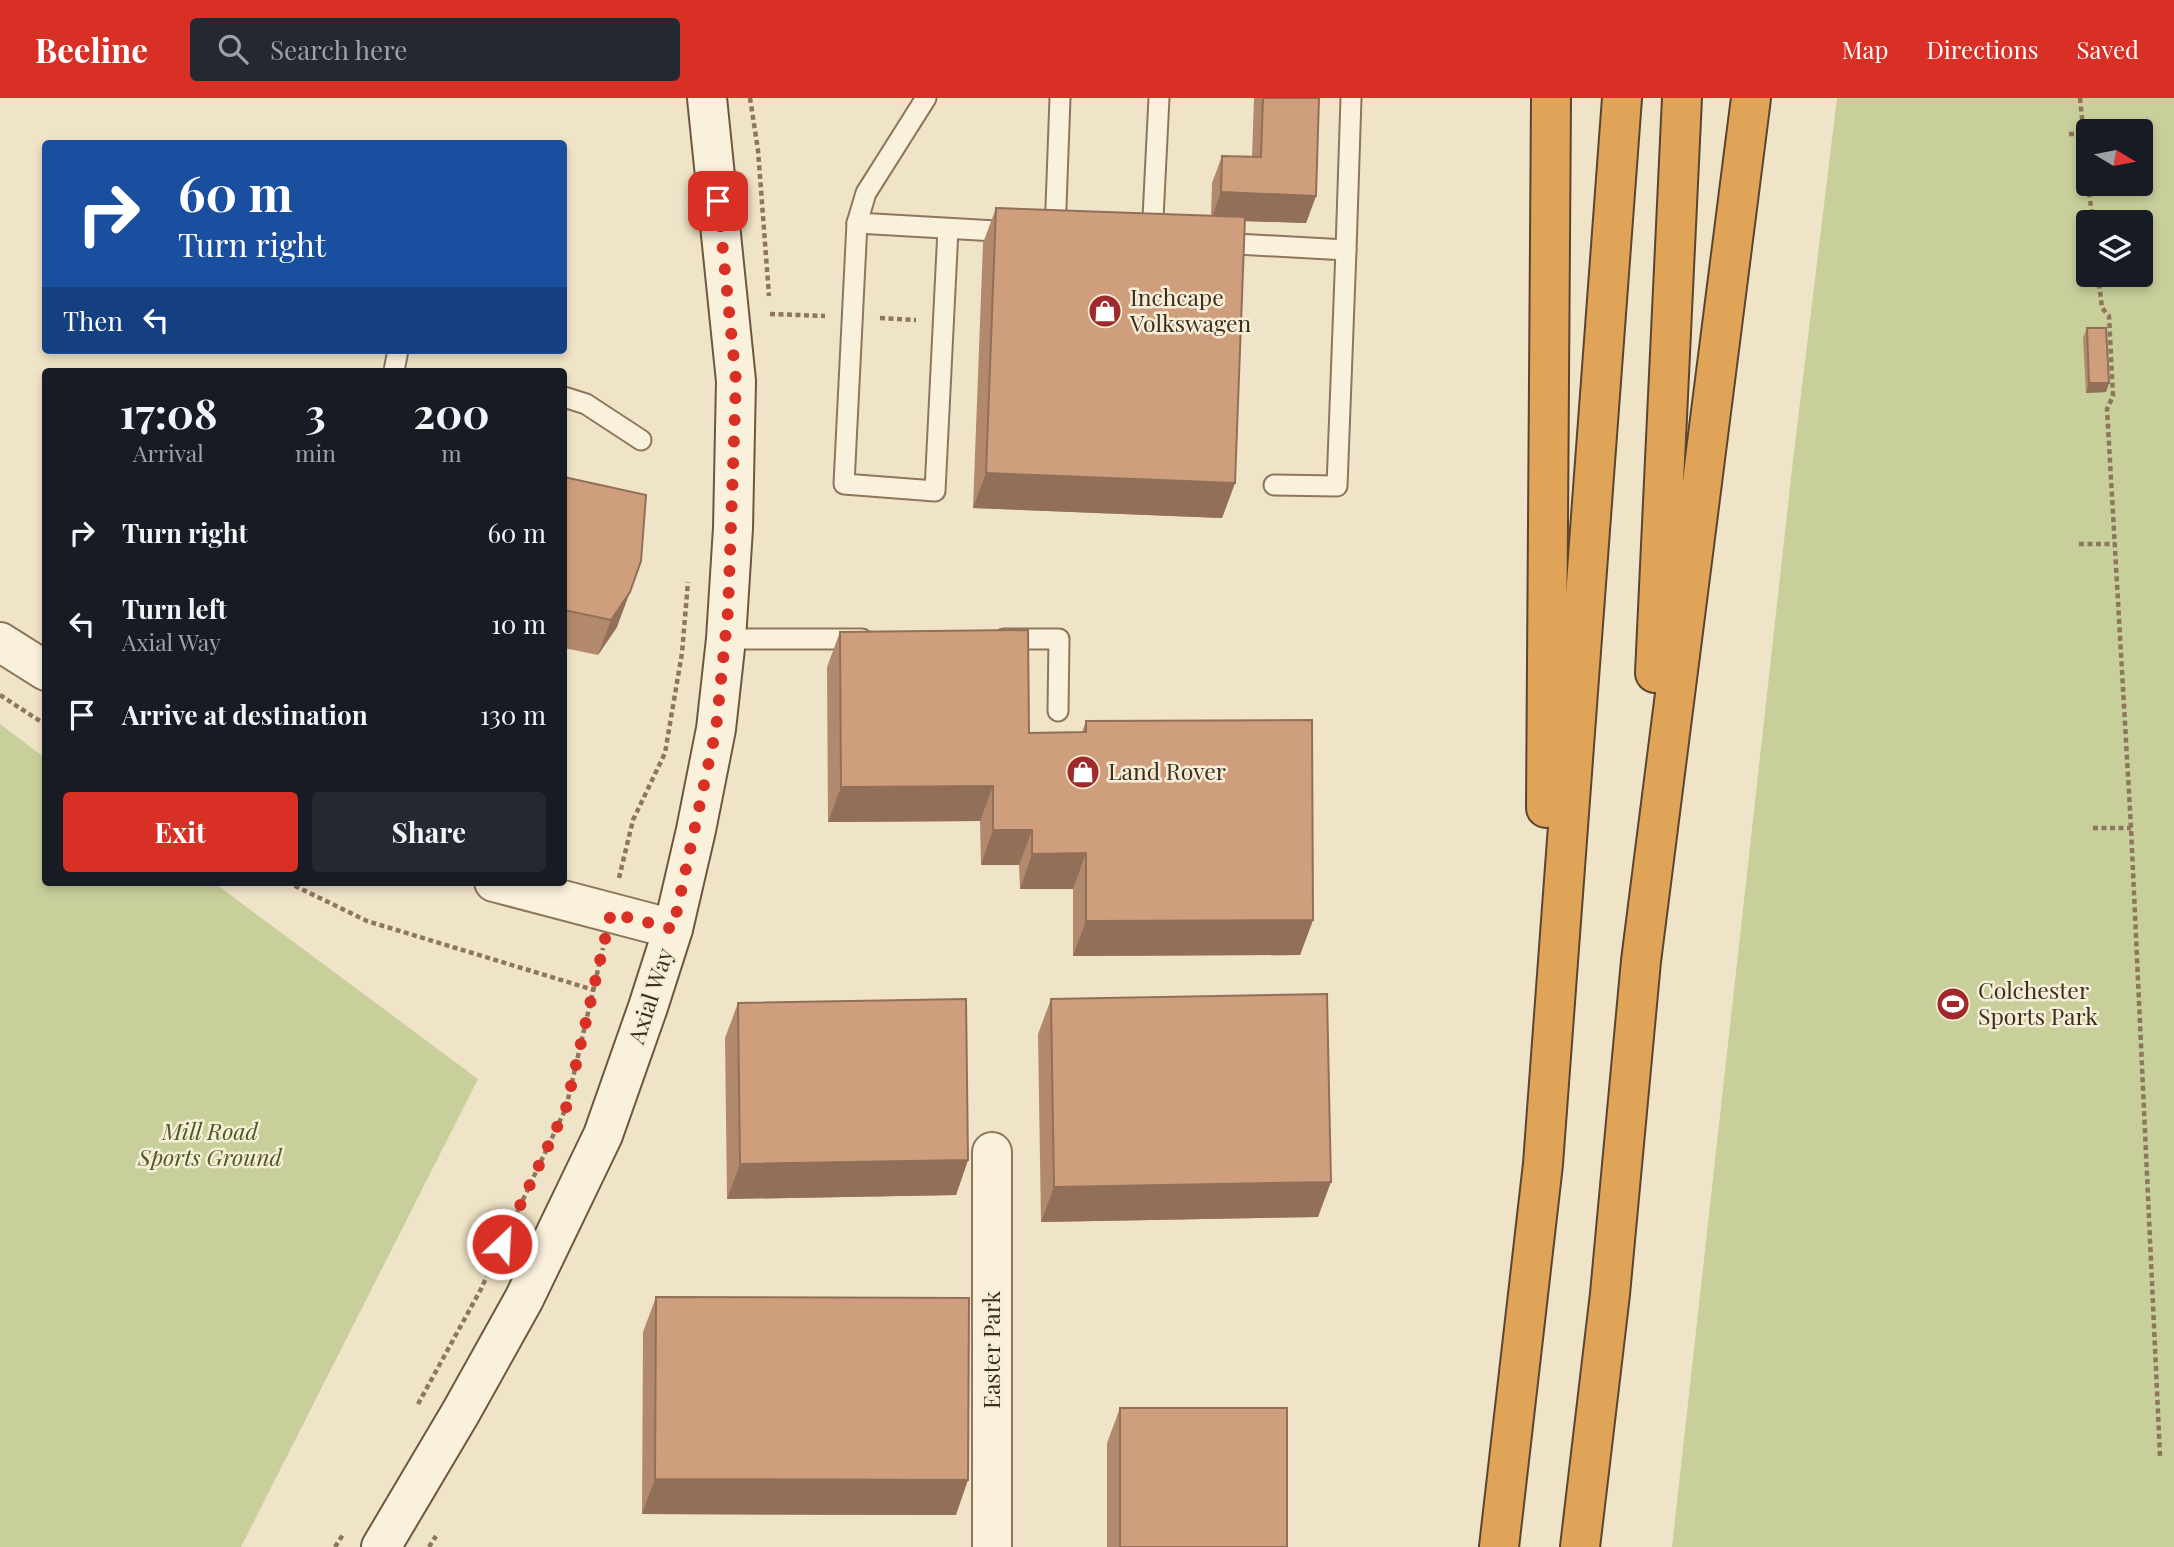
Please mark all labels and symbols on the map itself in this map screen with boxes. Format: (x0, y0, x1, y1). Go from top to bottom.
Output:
north arrow (2076, 119, 2152, 196)
pin (688, 171, 748, 231)
place label: Inchcape Volkswagen (1129, 281, 1252, 338)
shop icon: Inchcape Volkswagen (1086, 292, 1124, 330)
shop icon: Land Rover (1064, 753, 1102, 791)
place label: Land Rover (1108, 755, 1226, 786)
street label: Axial Way (619, 943, 680, 1048)
place label: Colchester Sports Park (1978, 974, 2098, 1031)
sports icon: Colchester Sports Park (1934, 985, 1972, 1023)
park label: Mill Road Sports Ground (137, 1115, 283, 1172)
position arrow (465, 1207, 539, 1281)
street label: Easter Park (975, 1291, 1006, 1409)

